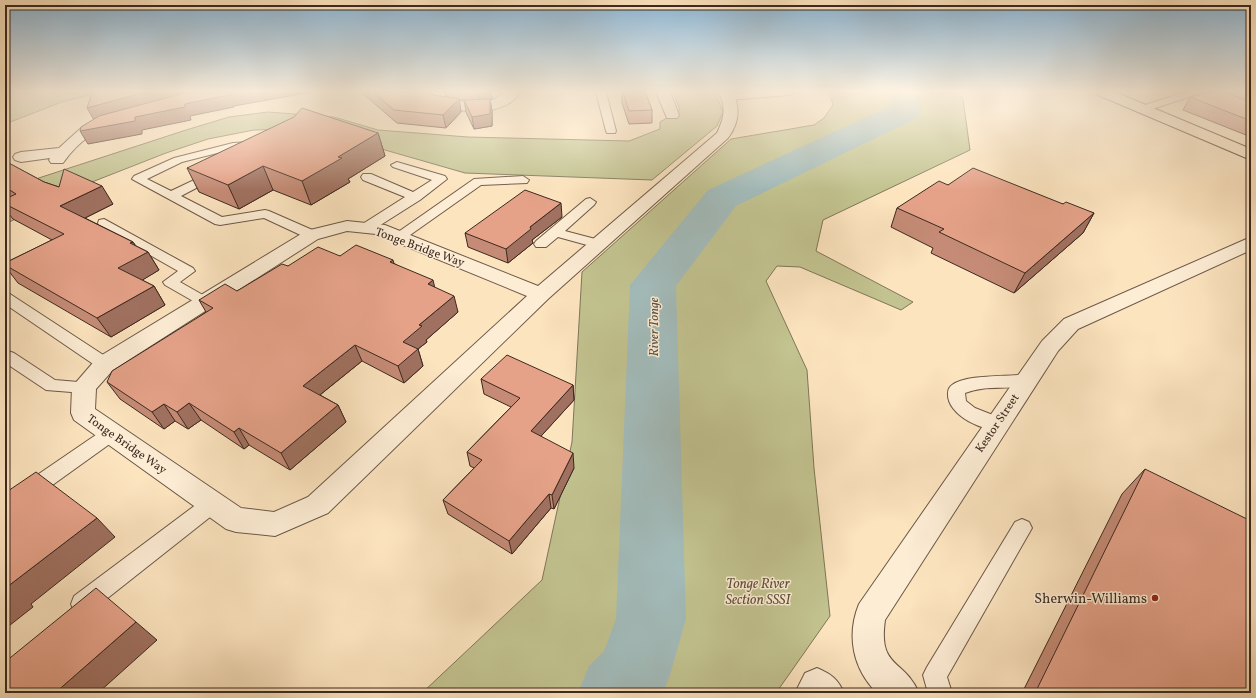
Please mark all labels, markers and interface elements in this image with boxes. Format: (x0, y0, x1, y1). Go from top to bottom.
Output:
street label: Tonge Bridge Way (373, 224, 467, 272)
water label: River Tonge (646, 297, 664, 356)
street label: Kestor Street (972, 391, 1023, 456)
street label: Tonge Bridge Way (83, 411, 170, 479)
park label: Tonge River Section SSSI (725, 575, 792, 610)
place label: Sherwin-Williams (1034, 590, 1147, 609)
marker: Sherwin-Williams (1150, 593, 1160, 603)

